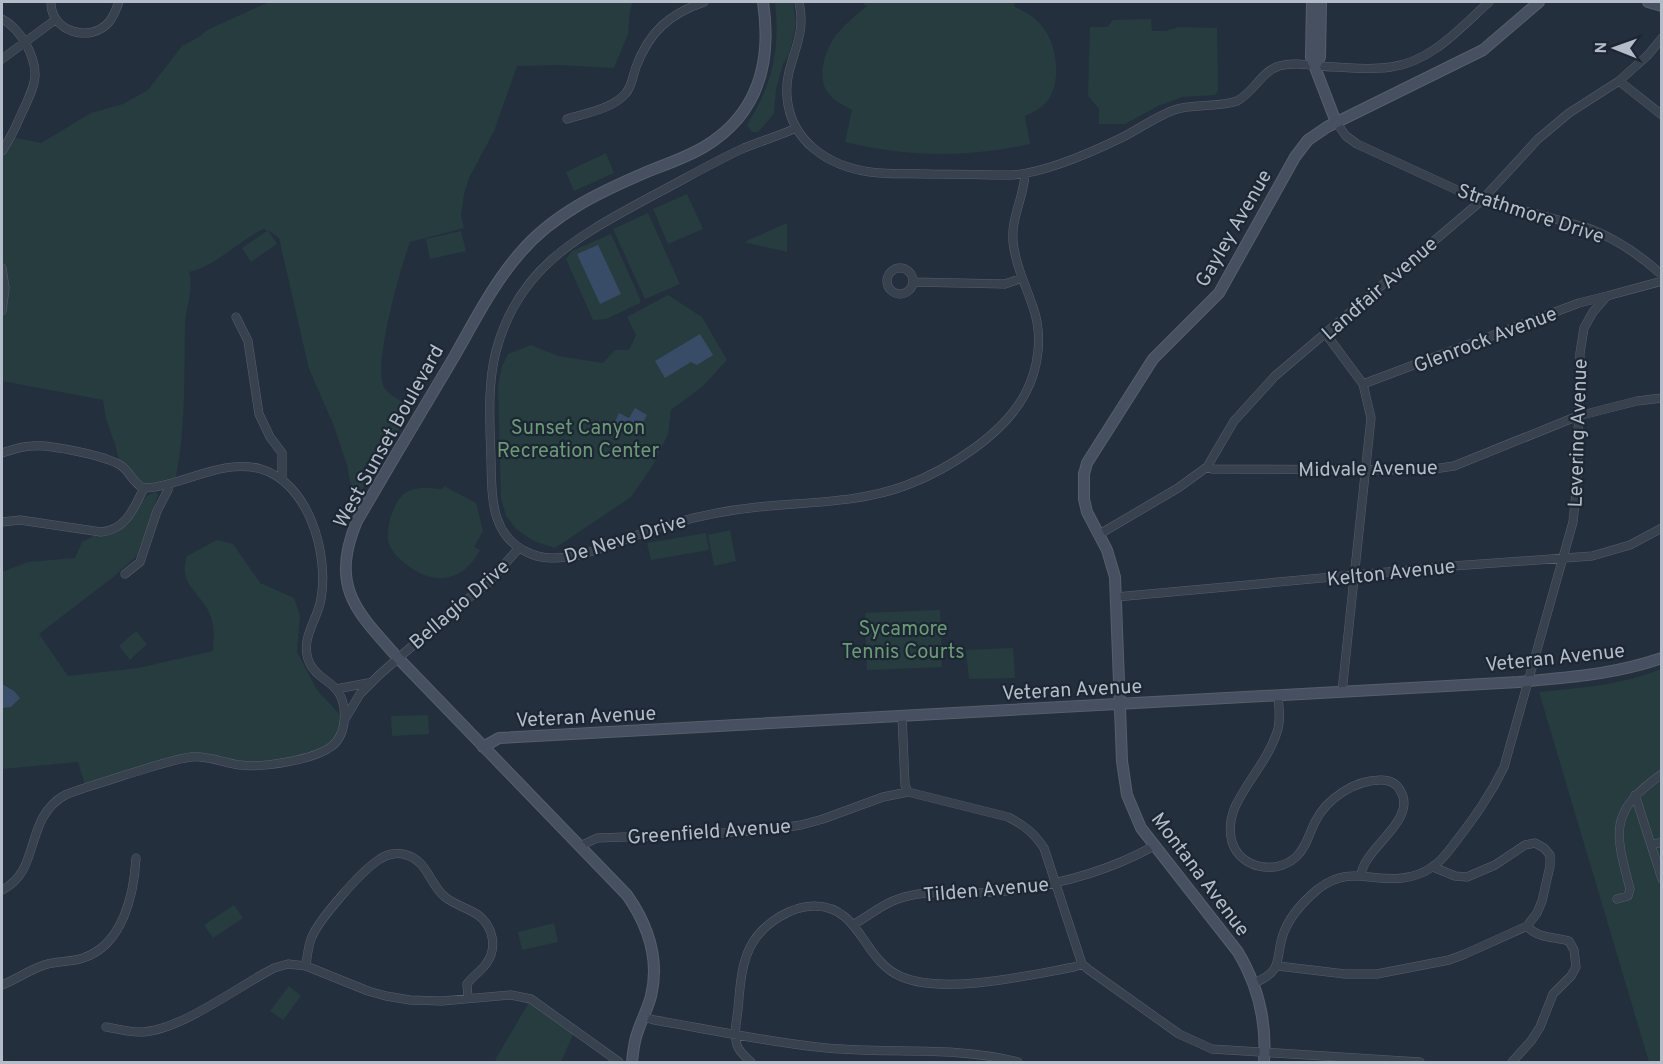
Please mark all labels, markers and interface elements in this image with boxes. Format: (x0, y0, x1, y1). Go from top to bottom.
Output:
north arrow (1585, 18, 1645, 78)
text: N (1592, 42, 1612, 54)
street label: Gayley Avenue (1191, 165, 1279, 293)
street label: Strathmore Drive (1453, 179, 1607, 251)
street label: Landfair Avenue (1317, 232, 1444, 347)
street label: Glenrock Avenue (1410, 302, 1561, 380)
street label: West Sunset Boulevard (329, 341, 451, 533)
street label: Levering Avenue (1563, 358, 1595, 508)
park label: Sunset Canyon Recreation Center (497, 416, 659, 465)
street label: Midvale Avenue (1298, 456, 1438, 484)
street label: De Neve Drive (561, 509, 690, 571)
street label: Kelton Avenue (1326, 554, 1457, 594)
street label: Bellagio Drive (405, 555, 516, 656)
park label: Sycamore Tennis Courts (841, 617, 965, 666)
street label: Veteran Avenue (1484, 639, 1626, 679)
street label: Veteran Avenue (1001, 674, 1143, 708)
street label: Veteran Avenue (515, 701, 657, 735)
street label: Montana Avenue (1144, 808, 1255, 942)
street label: Greenfield Avenue (626, 814, 792, 852)
street label: Tilden Avenue (922, 873, 1050, 909)

